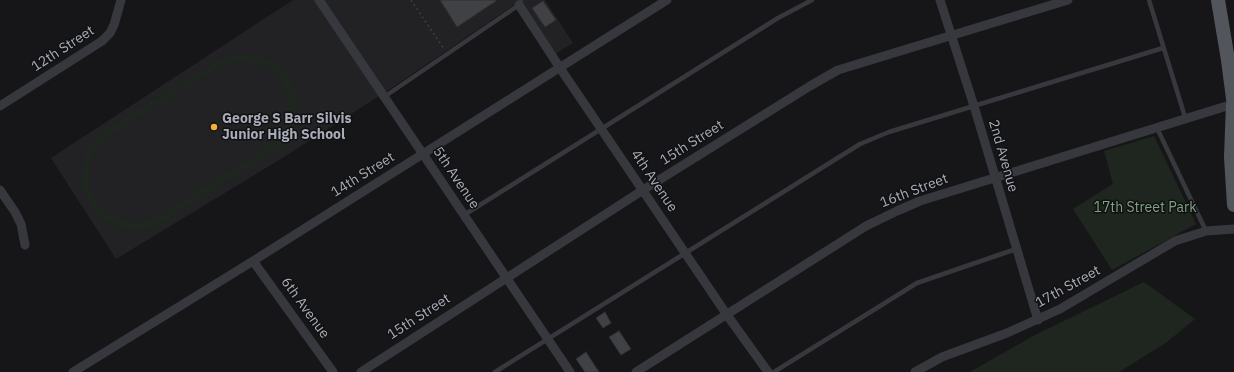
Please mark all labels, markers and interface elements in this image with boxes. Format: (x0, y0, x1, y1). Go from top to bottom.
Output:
street label: 12th Street (28, 23, 98, 75)
place label: George S Barr Silvis Junior High School (222, 111, 352, 144)
street label: 15th Street (657, 117, 727, 169)
street label: 2nd Avenue (985, 118, 1021, 194)
marker: George S Barr Silvis Junior High School (209, 122, 219, 132)
street label: 5th Avenue (429, 144, 483, 212)
street label: 4th Avenue (627, 147, 681, 215)
street label: 14th Street (328, 149, 398, 201)
street label: 16th Street (878, 170, 950, 212)
park label: 17th Street Park (1093, 200, 1197, 216)
street label: 17th Street (1033, 262, 1103, 312)
street label: 6th Avenue (277, 274, 333, 342)
street label: 15th Street (384, 291, 454, 343)

